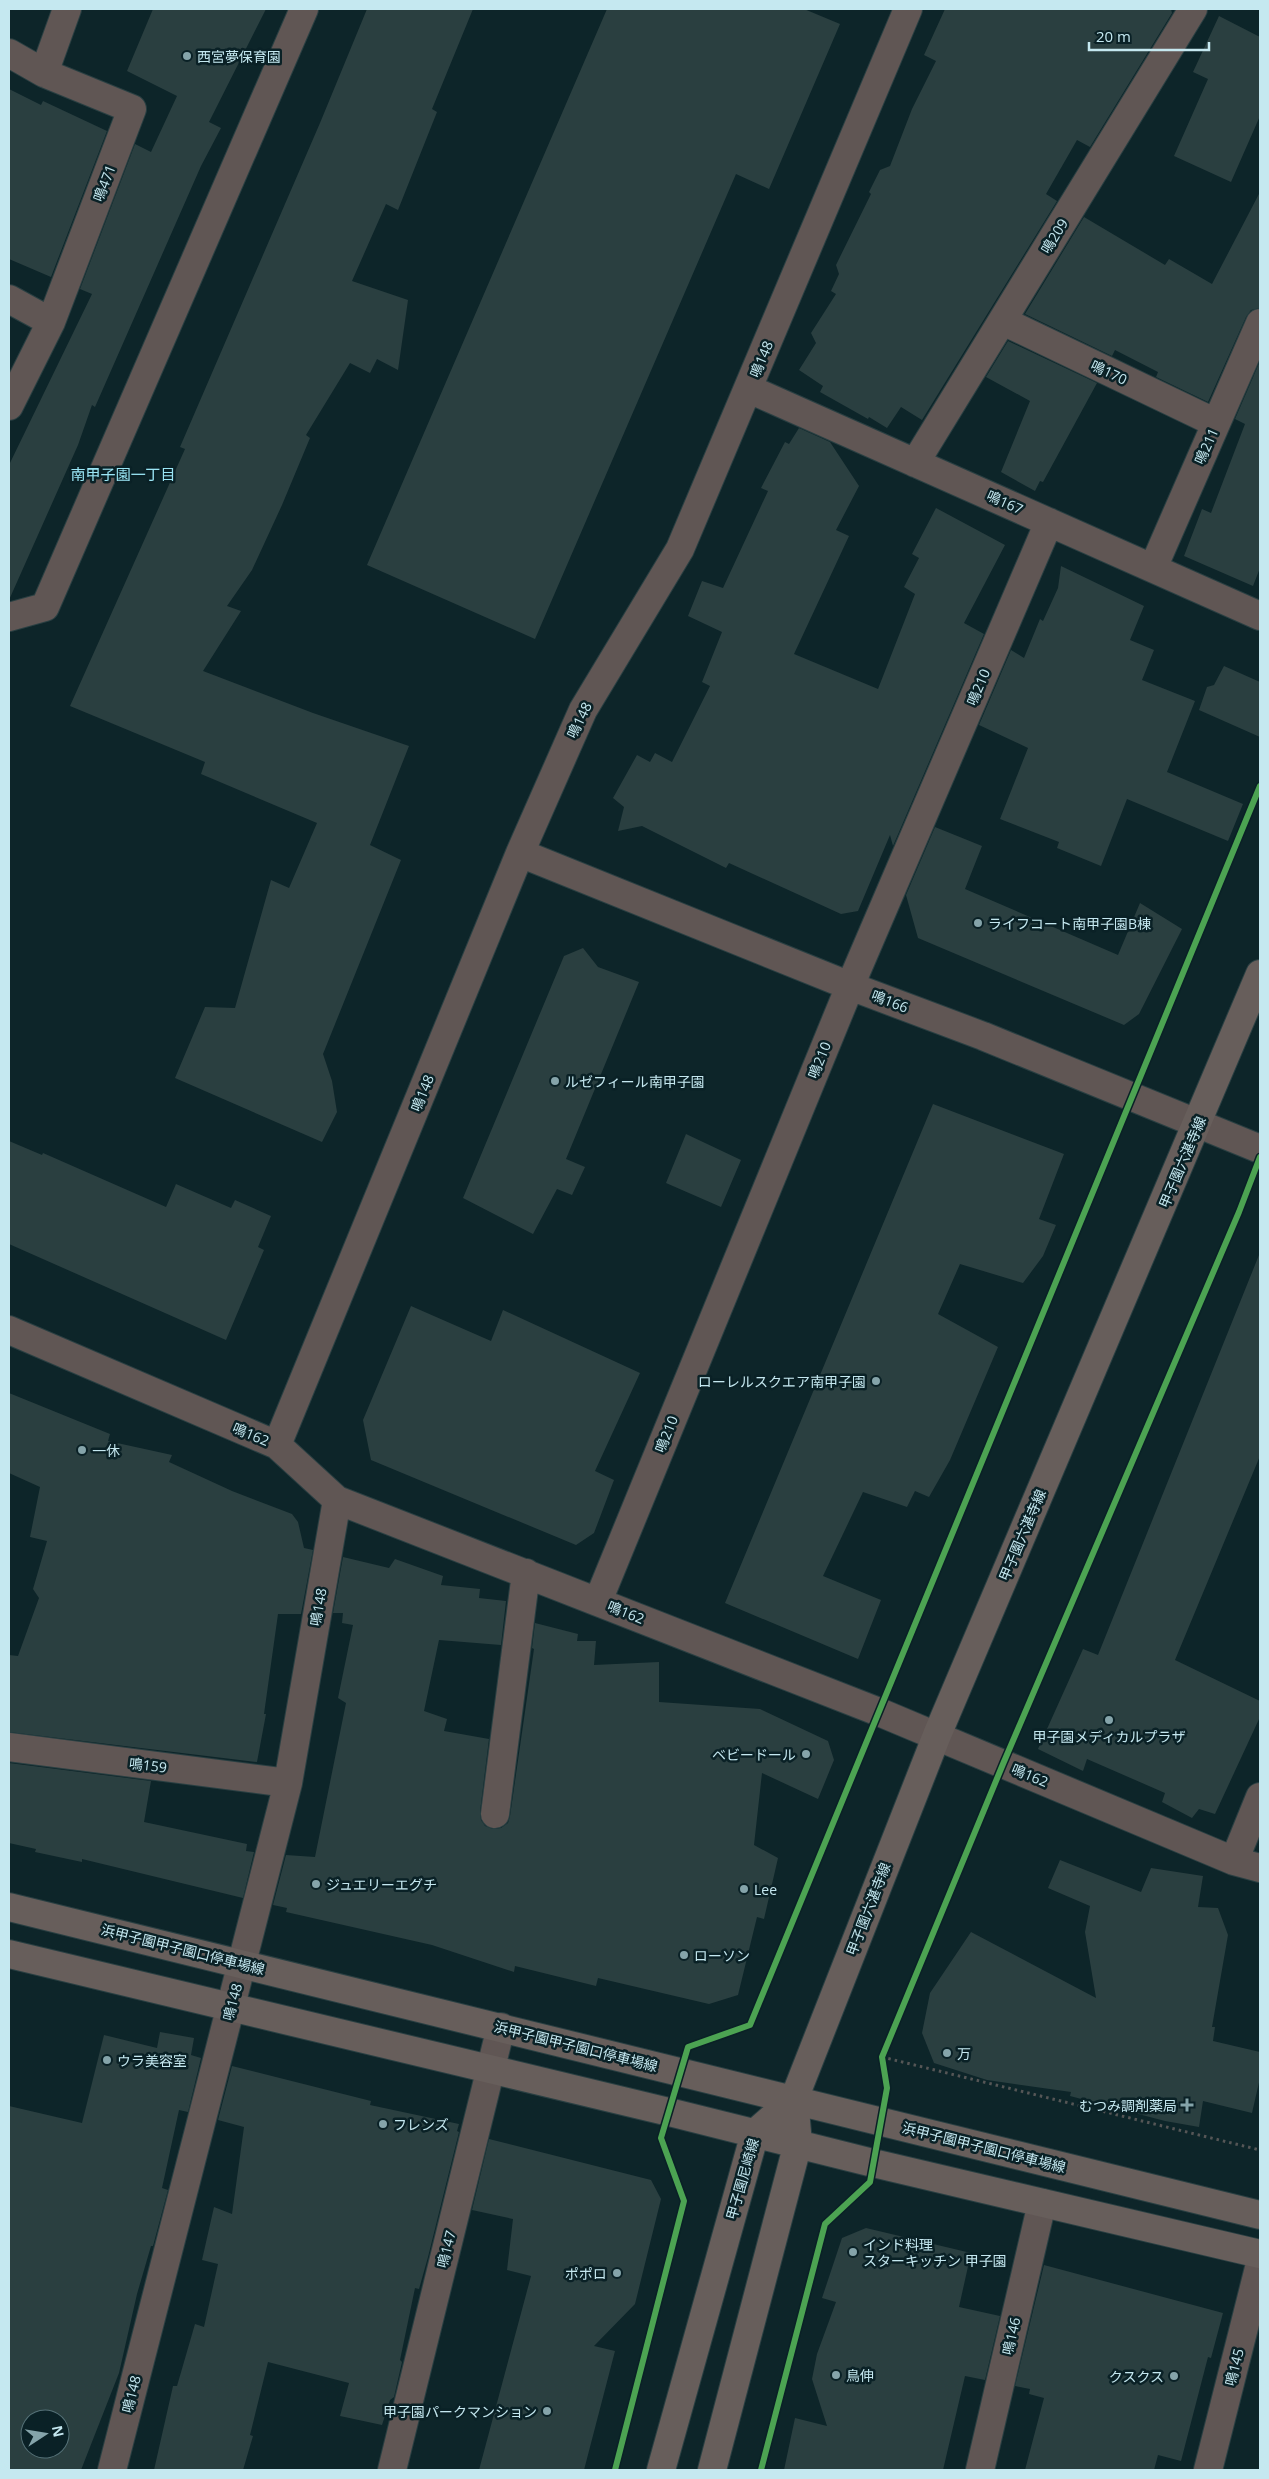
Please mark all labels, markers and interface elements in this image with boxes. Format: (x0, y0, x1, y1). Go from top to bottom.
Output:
scale bar (1089, 20, 1209, 52)
text: 20 m (1096, 26, 1131, 46)
place label: 西宮夢保育園 (197, 47, 281, 66)
marker: 西宮夢保育園 (181, 50, 193, 62)
street label: 鳴471 (88, 162, 120, 204)
street label: 鳴209 (1036, 215, 1072, 257)
street label: 鳴148 (745, 338, 777, 380)
street label: 鳴170 (1088, 355, 1130, 389)
street label: 鳴211 (1190, 425, 1222, 467)
district label: 南甲子園一丁目 (70, 464, 176, 484)
street label: 鳴167 (984, 486, 1026, 518)
street label: 鳴210 (962, 666, 994, 708)
street label: 鳴148 (562, 699, 596, 741)
place label: ライフコート南甲子園B棟 (988, 914, 1151, 933)
marker: ライフコート南甲子園B棟 (972, 917, 984, 929)
street label: 鳴166 (869, 985, 911, 1017)
street label: 鳴210 (803, 1039, 835, 1081)
street label: 鳴148 (406, 1072, 438, 1114)
place label: ルゼフィール南甲子園 (565, 1072, 705, 1091)
marker: ルゼフィール南甲子園 (549, 1075, 561, 1087)
street label: 甲子園六湛寺線 (1154, 1113, 1210, 1211)
place label: ローレルスクエア南甲子園 (698, 1372, 866, 1391)
marker: ローレルスクエア南甲子園 (870, 1375, 882, 1387)
street label: 鳴210 (650, 1413, 682, 1455)
street label: 鳴162 (230, 1418, 272, 1450)
place label: 一休 (92, 1441, 120, 1460)
marker: 一休 (76, 1444, 88, 1456)
street label: 甲子園六湛寺線 (994, 1486, 1050, 1584)
street label: 鳴148 (305, 1587, 331, 1627)
street label: 鳴162 (605, 1596, 647, 1628)
marker: 甲子園メディカルプラザ (1103, 1714, 1115, 1726)
place label: 甲子園メディカルプラザ (1032, 1727, 1186, 1746)
place label: ベビードール (712, 1745, 796, 1764)
marker: ベビードール (800, 1748, 812, 1760)
street label: 鳴159 (128, 1753, 168, 1777)
street label: 鳴162 (1009, 1759, 1051, 1791)
street label: 甲子園六湛寺線 (842, 1860, 894, 1958)
place label: ジュエリーエグチ (326, 1875, 437, 1894)
marker: ジュエリーエグチ (310, 1878, 322, 1890)
place label: Lee (754, 1880, 777, 1899)
marker: Lee (738, 1883, 750, 1895)
street label: 浜甲子園甲子園口停車場線 (99, 1919, 267, 1979)
place label: ローソン (694, 1946, 750, 1965)
marker: ローソン (678, 1949, 690, 1961)
street label: 鳴148 (218, 1981, 246, 2023)
street label: 浜甲子園甲子園口停車場線 (492, 2016, 660, 2076)
place label: 万 (957, 2044, 971, 2063)
marker: 万 (941, 2047, 953, 2059)
place label: ウラ美容室 (117, 2051, 187, 2070)
marker: ウラ美容室 (101, 2054, 113, 2066)
place label: むつみ調剤薬局 (1079, 2096, 1177, 2115)
marker: むつみ調剤薬局 (1181, 2099, 1193, 2111)
place label: フレンズ (393, 2115, 449, 2134)
street label: 浜甲子園甲子園口停車場線 (900, 2117, 1068, 2177)
marker: フレンズ (377, 2118, 389, 2130)
street label: 甲子園尼崎線 (721, 2136, 763, 2222)
street label: 鳴147 (432, 2228, 460, 2270)
place label: インド料理 スターキッチン 甲子園 (863, 2235, 1007, 2270)
marker: インド料理 スターキッチン 甲子園 (847, 2246, 859, 2258)
place label: ポポロ (565, 2264, 607, 2283)
marker: ポポロ (611, 2267, 623, 2279)
street label: 鳴146 (997, 2315, 1025, 2357)
street label: 鳴145 (1220, 2346, 1248, 2388)
place label: 鳥伸 (846, 2366, 874, 2385)
place label: クスクス (1109, 2367, 1164, 2386)
marker: 鳥伸 (830, 2369, 842, 2381)
marker: クスクス (1168, 2370, 1180, 2382)
street label: 鳴148 (117, 2373, 145, 2415)
place label: 甲子園パークマンション (383, 2402, 537, 2421)
marker: 甲子園パークマンション (541, 2405, 553, 2417)
north arrow (20, 2409, 70, 2459)
text: N (48, 2424, 69, 2439)

